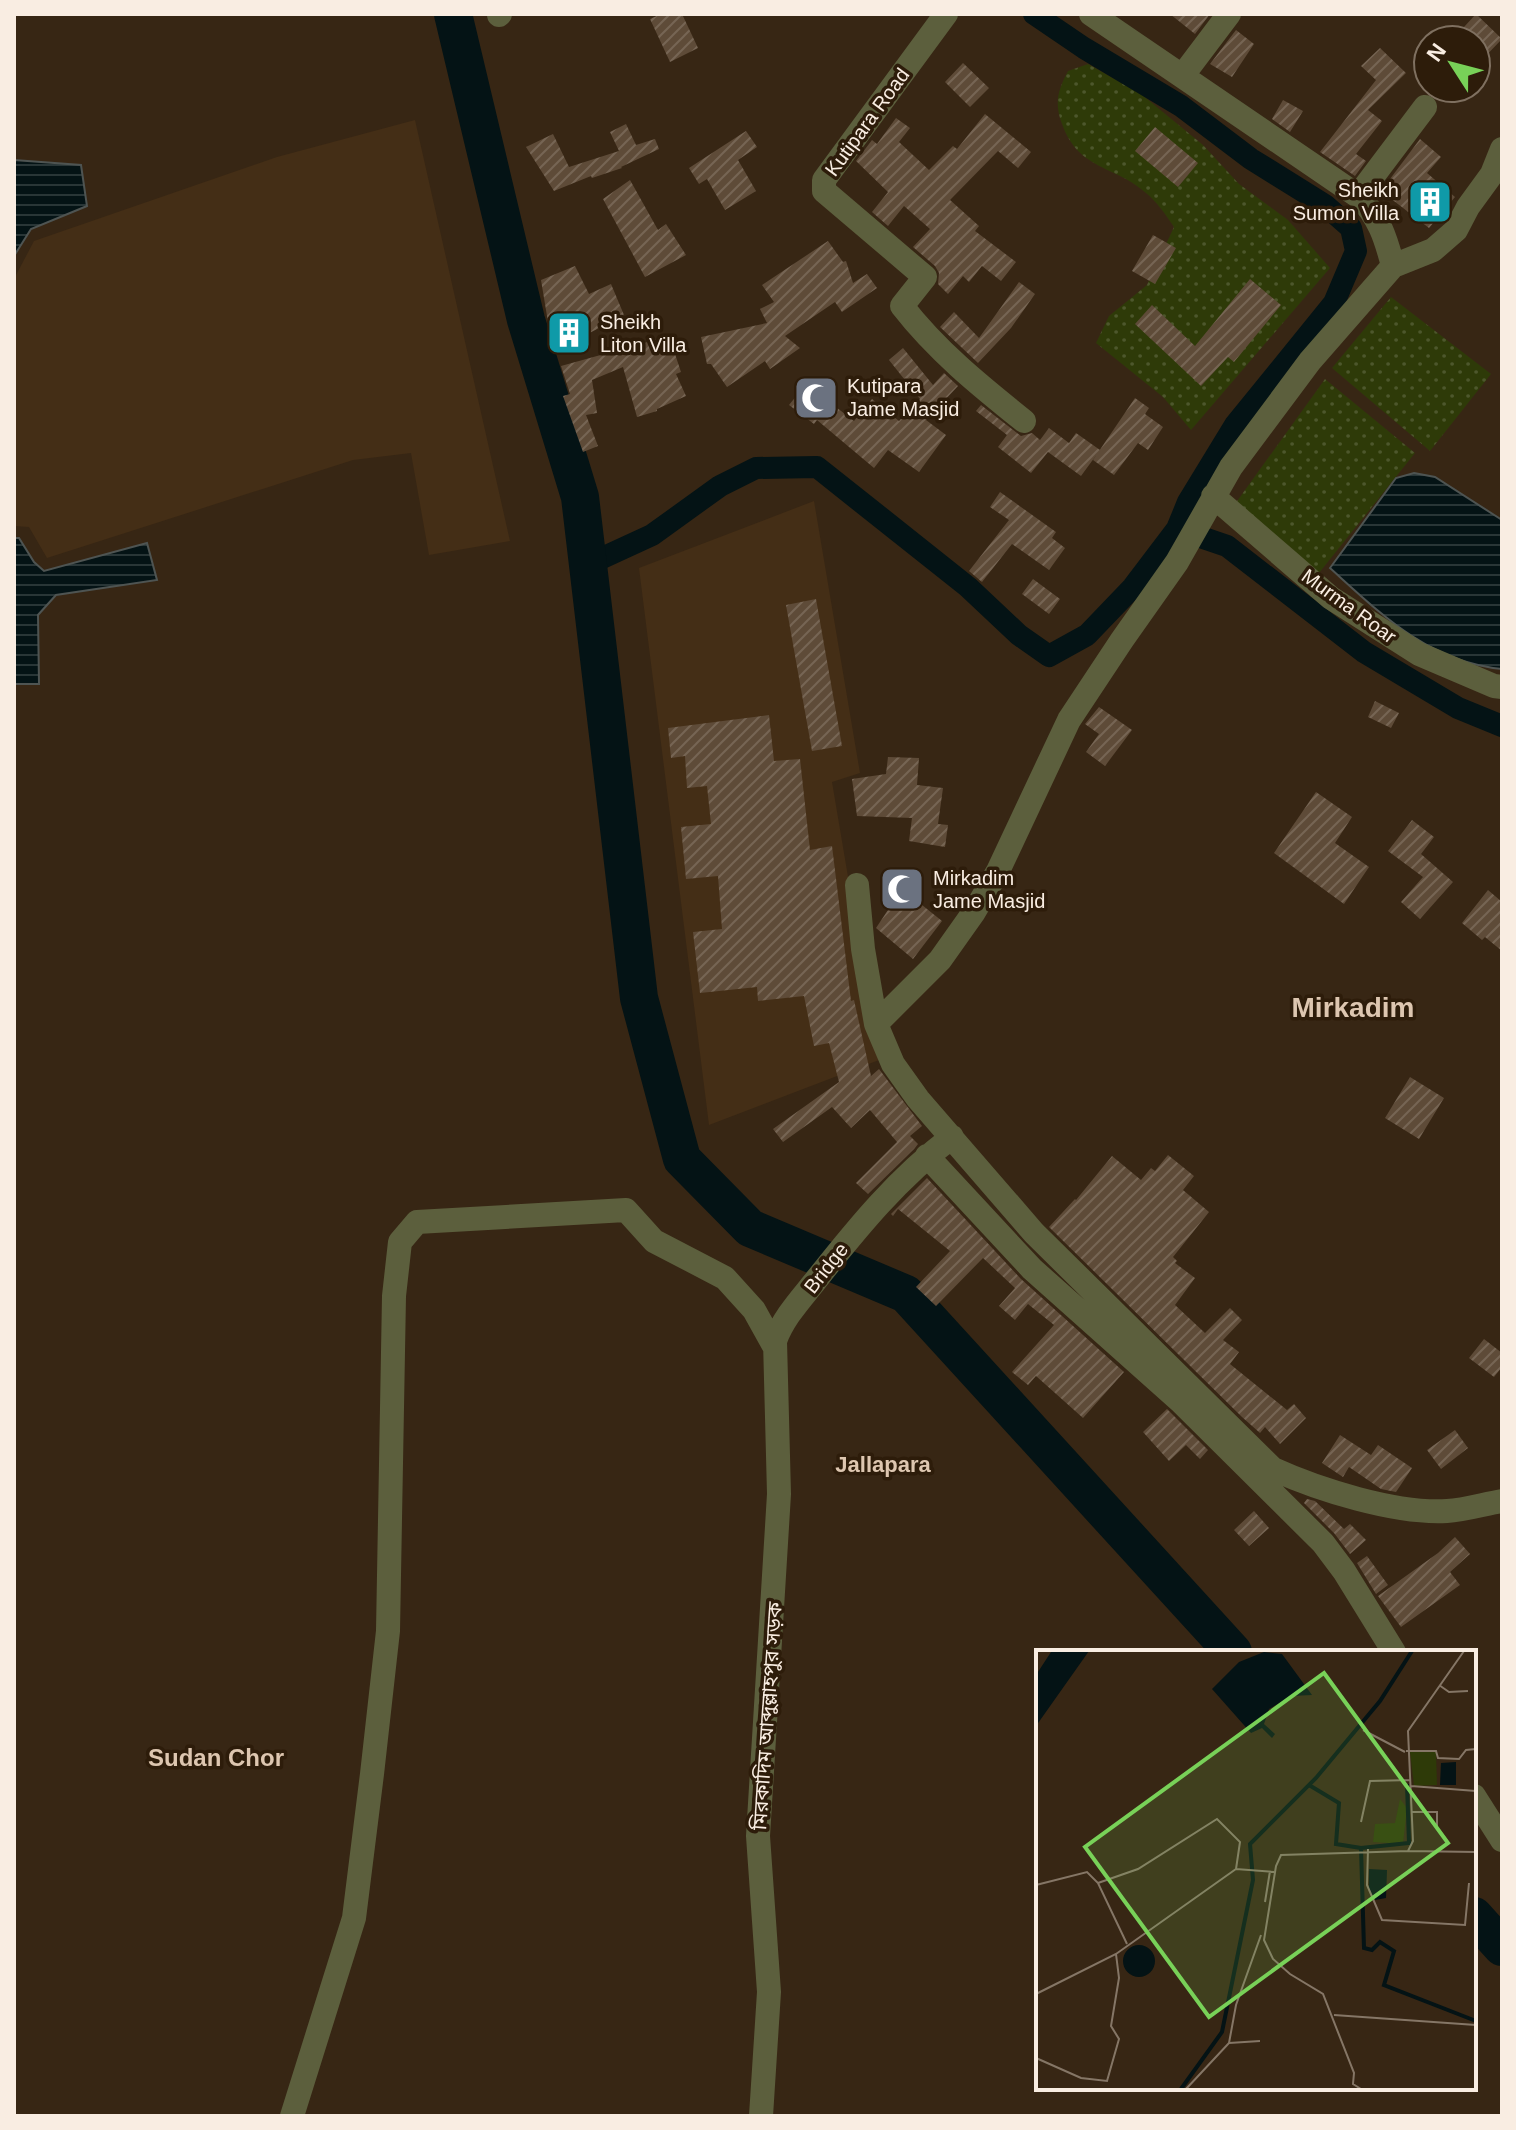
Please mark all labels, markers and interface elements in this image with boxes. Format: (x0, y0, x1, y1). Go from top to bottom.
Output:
north arrow (1412, 24, 1492, 104)
text: N (1421, 39, 1451, 66)
street label: Kutipara Road (821, 64, 913, 180)
building icon: Sheikh Sumon Villa (1406, 178, 1454, 226)
place label: Sheikh Sumon Villa (1293, 179, 1400, 224)
building icon: Sheikh Liton Villa (545, 309, 593, 357)
place label: Sheikh Liton Villa (600, 311, 687, 356)
mosque icon: Kutipara Jame Masjid (792, 374, 840, 422)
place label: Kutipara Jame Masjid (847, 375, 959, 420)
street label: Murma Roar (1298, 564, 1401, 648)
mosque icon: Mirkadim Jame Masjid (878, 865, 926, 913)
place label: Mirkadim Jame Masjid (933, 867, 1045, 912)
district label: Mirkadim (1292, 992, 1414, 1023)
street label: Bridge (800, 1238, 852, 1298)
district label: Jallapara (835, 1452, 931, 1477)
street label: মিরকাদিম আব্দুল্লাহপুর সড়ক (747, 1600, 787, 1832)
inset map (1036, 1650, 1476, 2090)
district label: Sudan Chor (148, 1744, 284, 1771)

